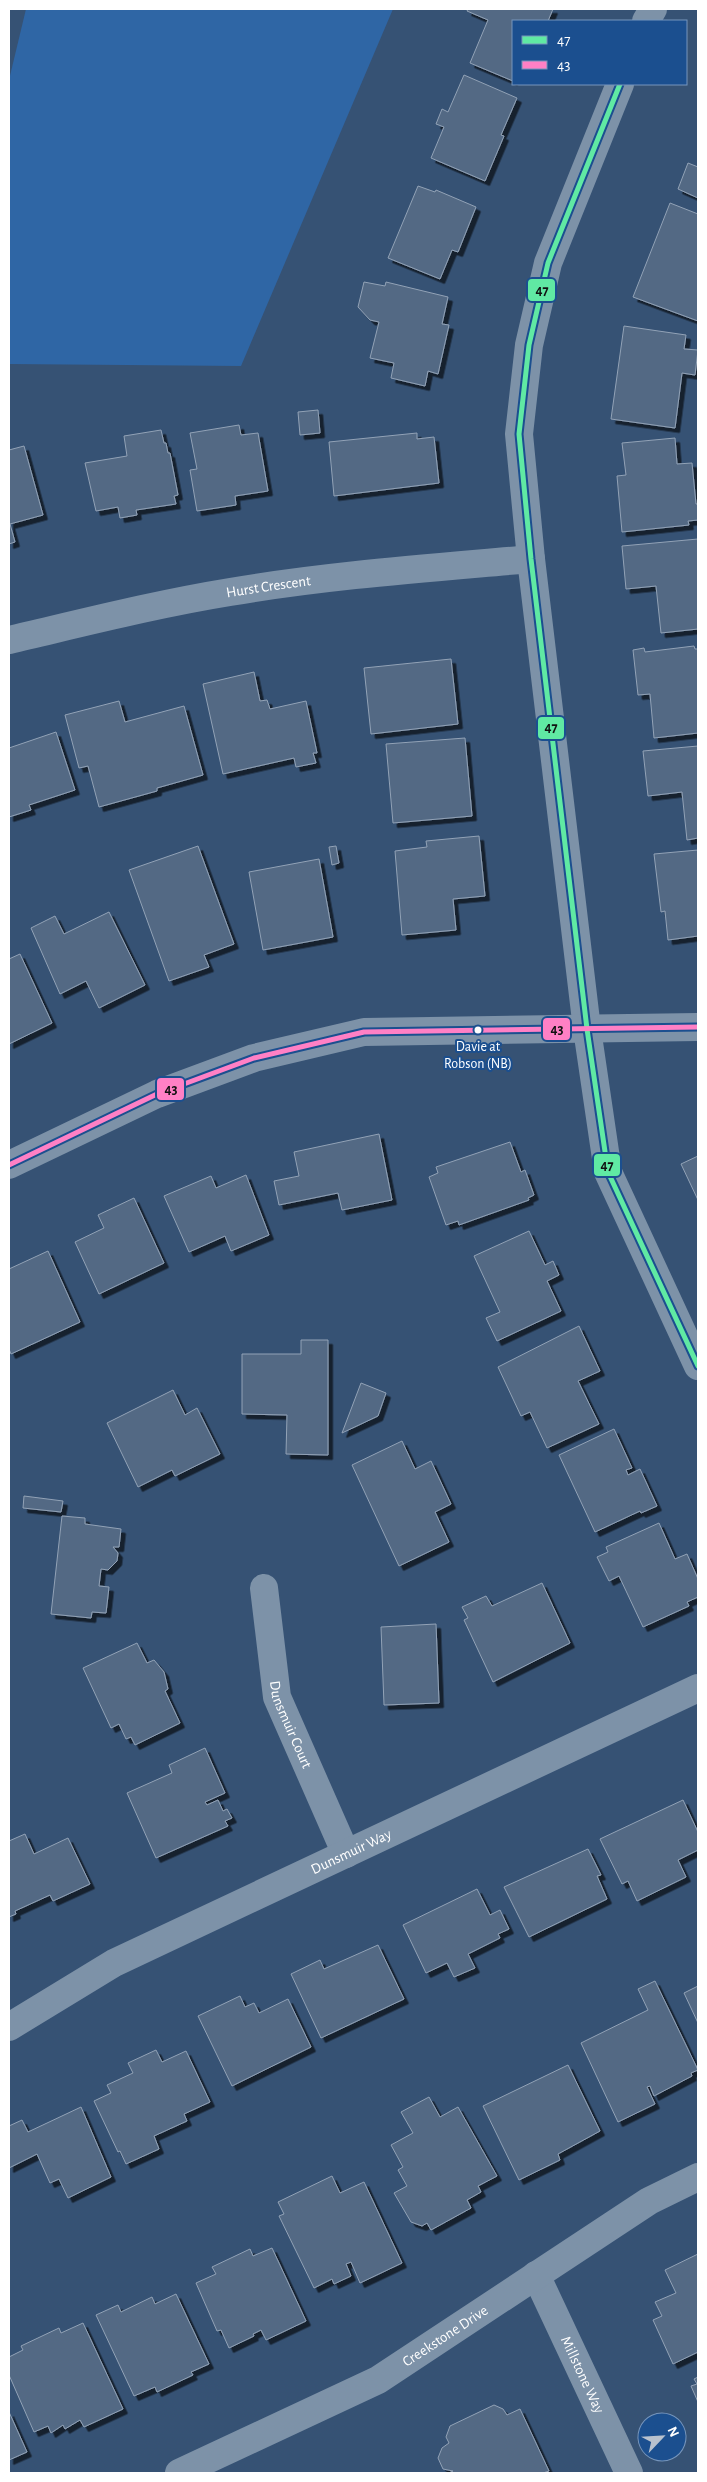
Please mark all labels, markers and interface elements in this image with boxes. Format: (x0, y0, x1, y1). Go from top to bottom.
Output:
legend (512, 20, 687, 85)
text: 47 (557, 33, 570, 48)
text: 43 (557, 58, 570, 73)
line badge: 47 (527, 278, 556, 302)
text: 47 (535, 284, 549, 298)
street label: Hurst Crescent (225, 573, 312, 601)
line badge: 47 (537, 716, 565, 740)
text: 47 (544, 721, 558, 735)
line badge: 43 (542, 1017, 571, 1041)
text: 43 (550, 1023, 564, 1037)
marker: Davie at Robson (NB) (473, 1025, 483, 1035)
place label: Davie at Robson (NB) (444, 1040, 512, 1071)
line badge: 43 (156, 1077, 185, 1101)
text: 43 (164, 1083, 178, 1097)
line badge: 47 (593, 1153, 621, 1177)
text: 47 (600, 1159, 614, 1173)
street label: Dunsmuir Court (267, 1680, 314, 1771)
street label: Dunsmuir Way (309, 1826, 394, 1877)
street label: Creekstone Drive (400, 2303, 491, 2370)
street label: Millstone Way (558, 2334, 607, 2416)
north arrow (637, 2412, 687, 2462)
text: N (664, 2425, 681, 2439)

